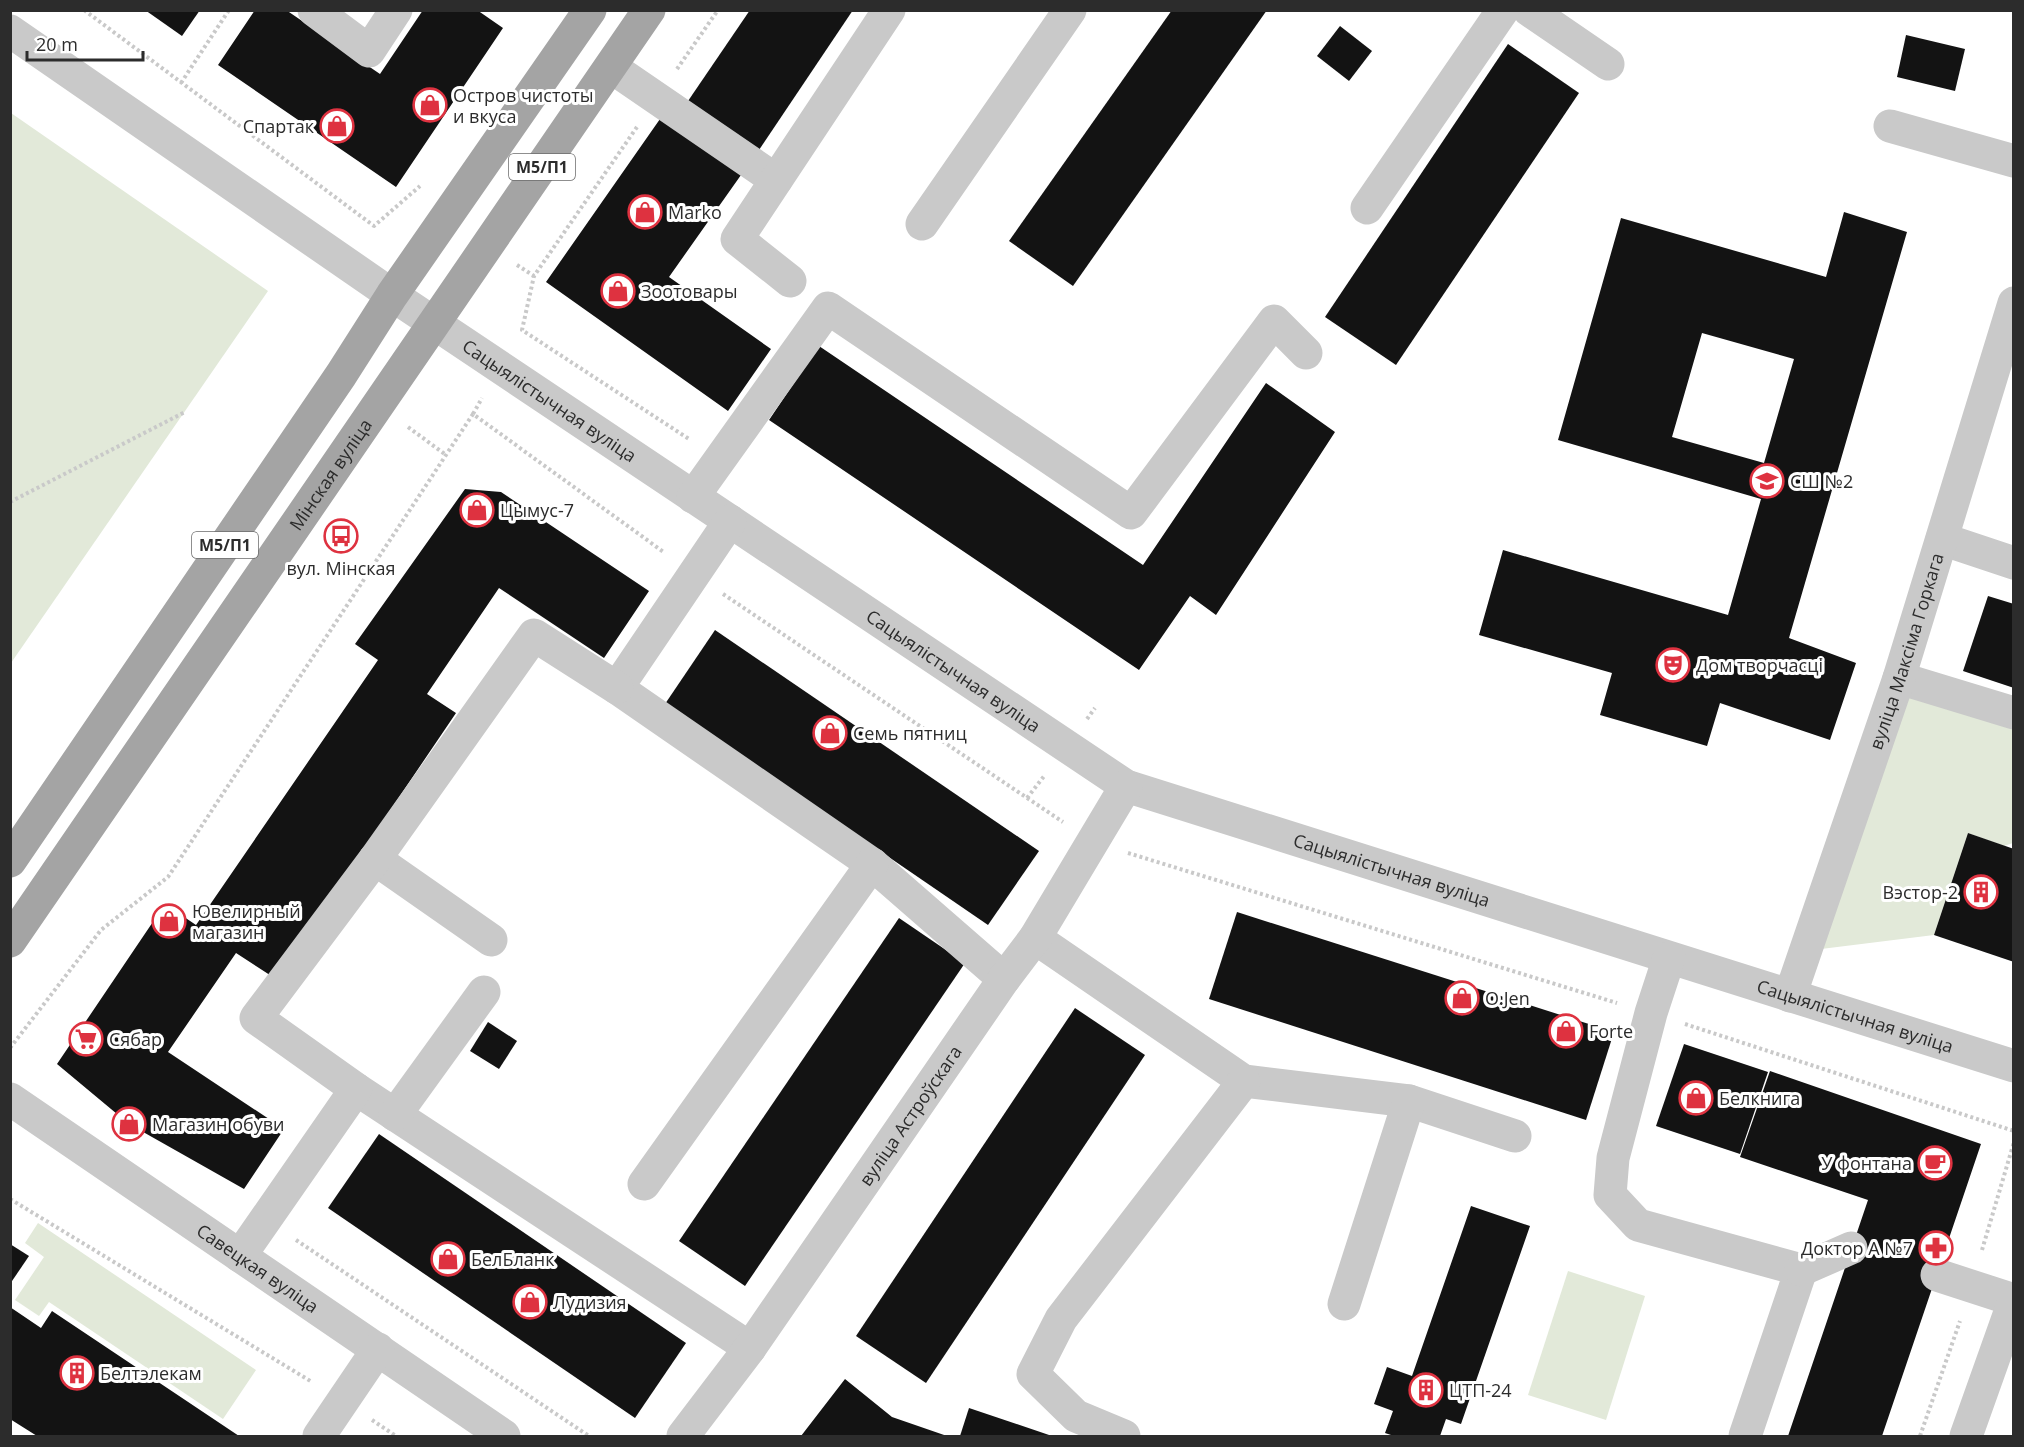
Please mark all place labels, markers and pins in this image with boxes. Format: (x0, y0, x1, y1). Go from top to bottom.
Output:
place label: Остров чистоты и вкуса (453, 83, 594, 128)
shop icon: Остров чистоты и вкуса (412, 87, 448, 123)
shop icon: Спартак (319, 108, 355, 144)
place label: Спартак (243, 114, 315, 138)
shop icon: Marko (627, 194, 663, 230)
place label: Marko (668, 200, 722, 224)
shop icon: Зоотовары (600, 273, 636, 309)
place label: Зоотовары (641, 279, 738, 303)
school or university icon: СШ №2 (1749, 463, 1785, 499)
place label: СШ №2 (1790, 469, 1853, 493)
shop icon: Цымус-7 (459, 492, 495, 528)
place label: Цымус-7 (500, 498, 574, 522)
bus stop icon: вул. Мінская (323, 518, 359, 554)
place label: вул. Мінская (286, 556, 396, 580)
theatre icon: Дом творчасці (1655, 647, 1691, 683)
place label: Дом творчасці (1696, 653, 1823, 677)
shop icon: Семь пятниц (812, 715, 848, 751)
place label: Семь пятниц (853, 721, 967, 745)
building icon: Вэстор-2 (1963, 874, 1999, 910)
place label: Вэстор-2 (1882, 880, 1958, 904)
place label: Ювелирный магазин (192, 899, 301, 944)
shop icon: Ювелирный магазин (151, 903, 187, 939)
shop icon: O.Jen (1444, 980, 1480, 1016)
place label: O.Jen (1485, 986, 1530, 1010)
shop icon: Forte (1548, 1013, 1584, 1049)
place label: Forte (1589, 1019, 1633, 1043)
supermarket icon: Сябар (68, 1021, 104, 1057)
place label: Сябар (109, 1027, 162, 1051)
shop icon: Белкнига (1678, 1080, 1714, 1116)
place label: Белкнига (1719, 1086, 1800, 1110)
shop icon: Магазин обуви (111, 1106, 147, 1142)
place label: Магазин обуви (152, 1112, 285, 1136)
cafe icon: У фонтана (1917, 1145, 1953, 1181)
place label: У фонтана (1821, 1151, 1912, 1175)
pharmacy icon: Доктор А №7 (1918, 1230, 1954, 1266)
place label: Доктор А №7 (1801, 1236, 1913, 1260)
shop icon: БелБланк (430, 1241, 466, 1277)
place label: БелБланк (471, 1247, 555, 1271)
shop icon: Лудизия (512, 1284, 548, 1320)
place label: Лудизия (553, 1290, 627, 1314)
building icon: Белтэлекам (59, 1355, 95, 1391)
place label: Белтэлекам (100, 1361, 202, 1385)
building icon: ЦТП-24 (1408, 1372, 1444, 1408)
place label: ЦТП-24 (1449, 1378, 1512, 1402)

